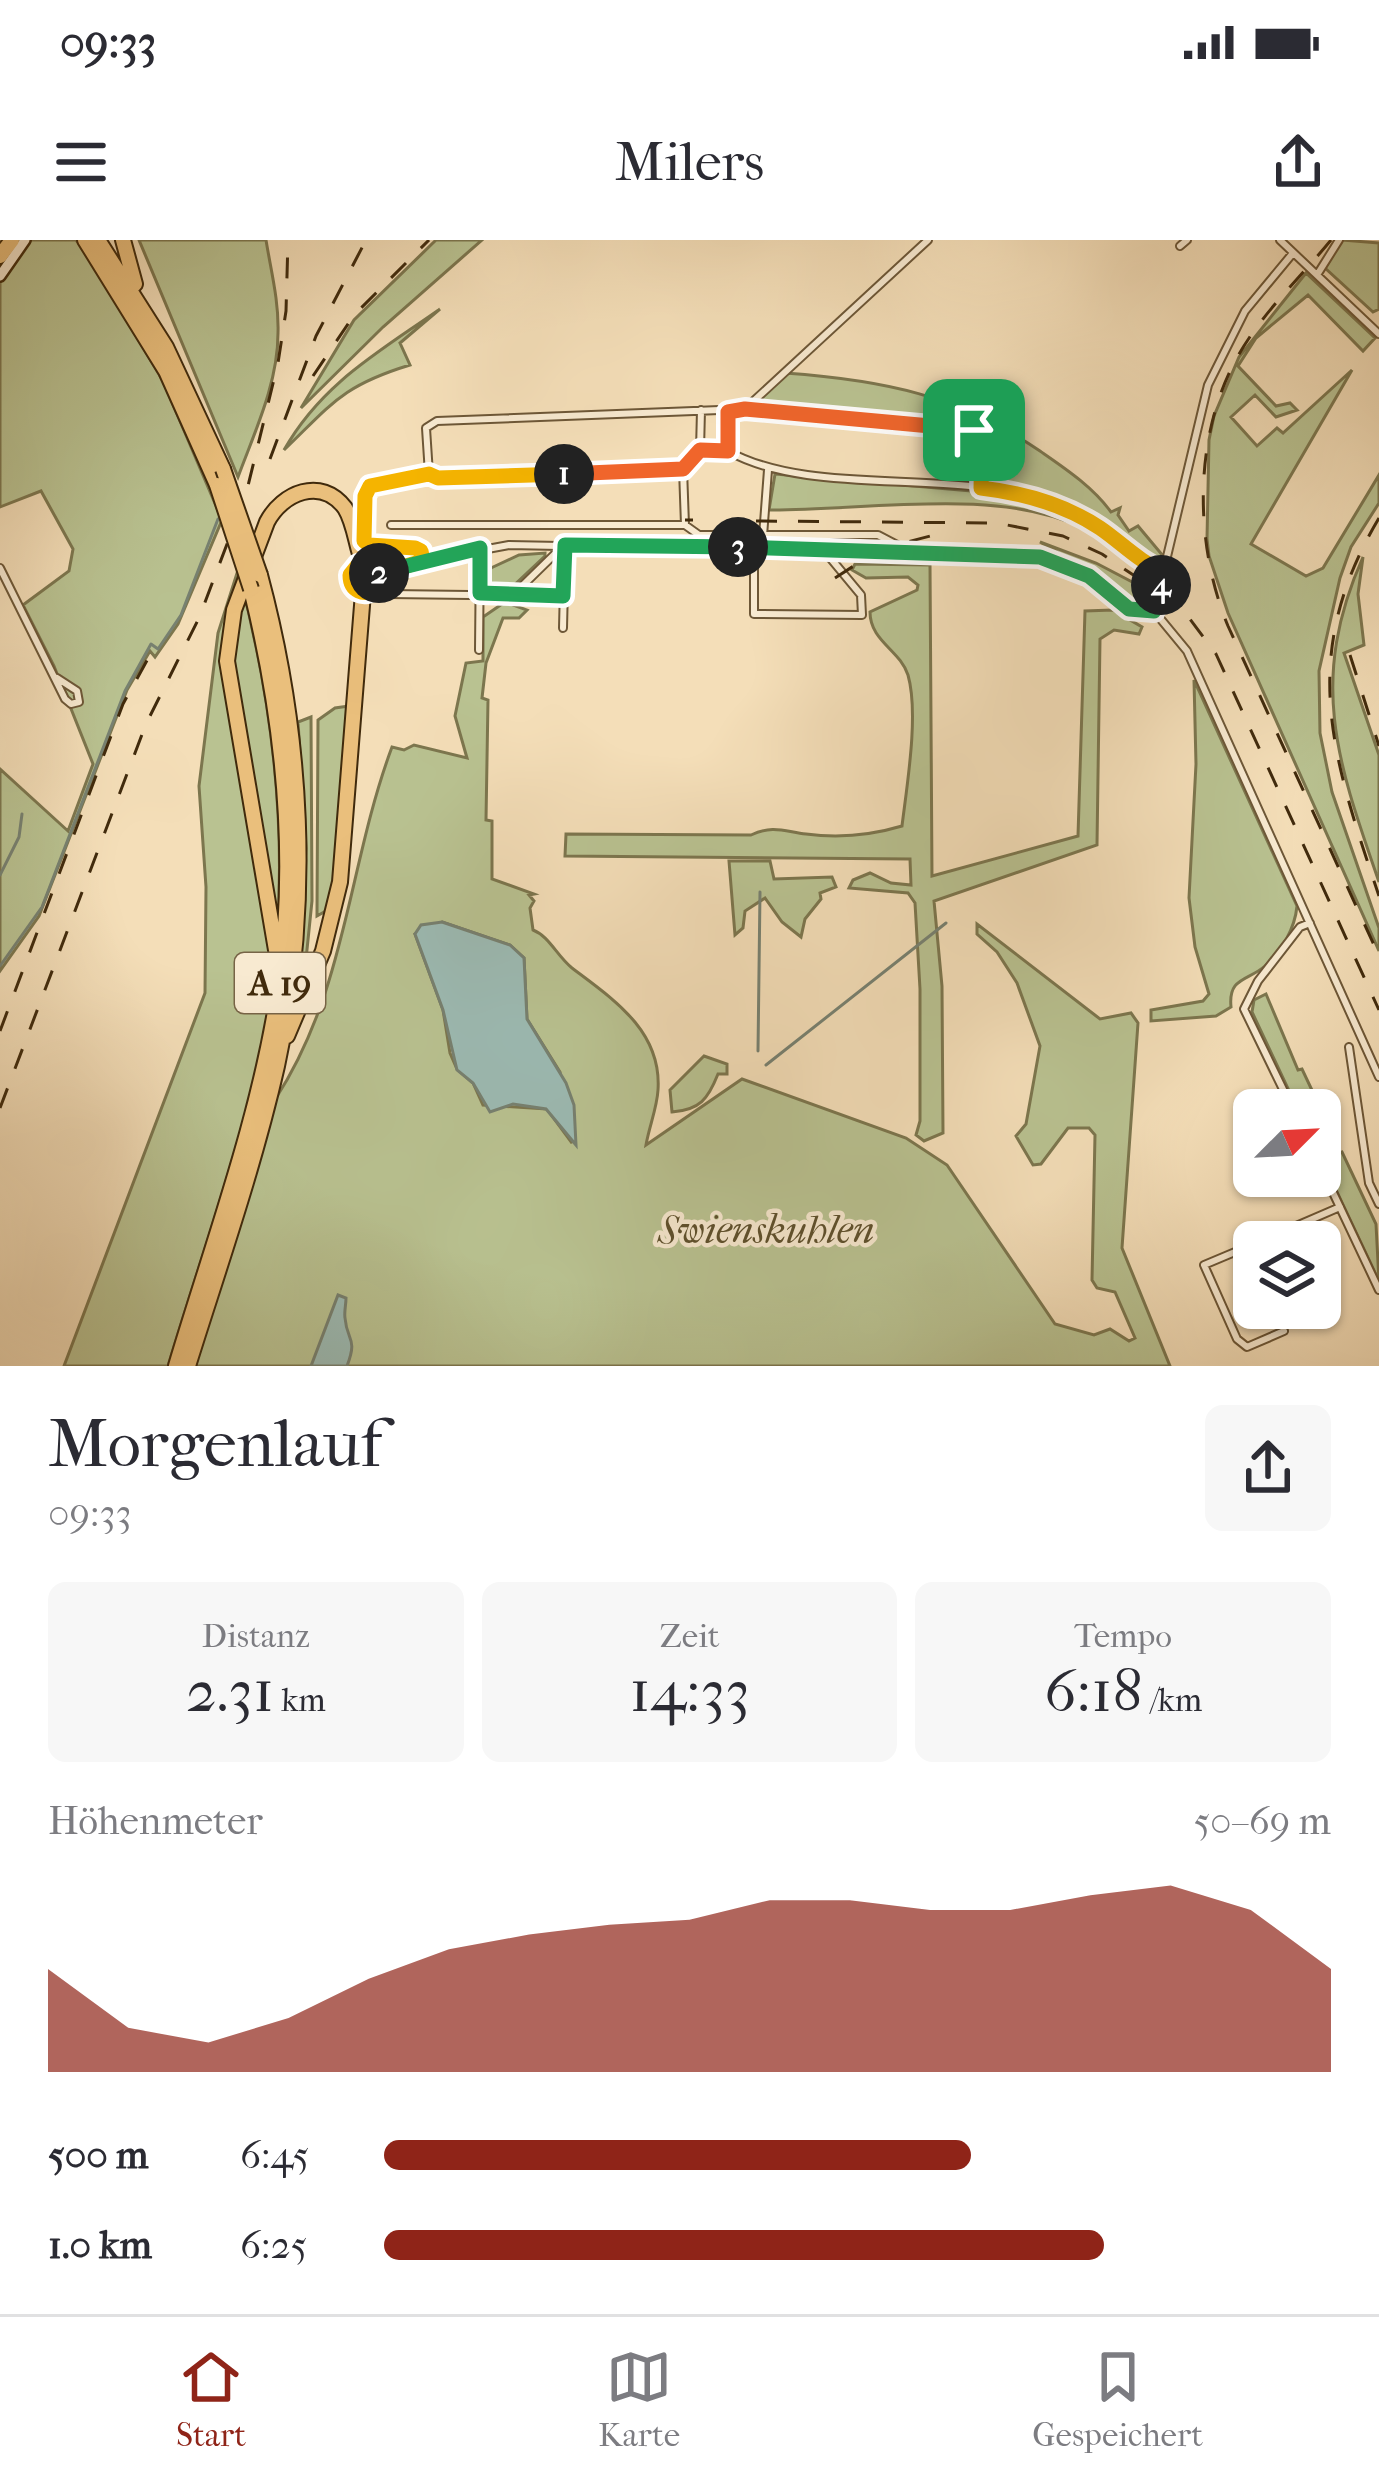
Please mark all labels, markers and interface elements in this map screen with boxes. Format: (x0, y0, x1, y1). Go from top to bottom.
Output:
text: 09:33 (60, 16, 156, 69)
icon: menu (48, 129, 114, 195)
icon: share (1265, 129, 1331, 195)
text: Milers (615, 131, 764, 194)
pin (923, 379, 1025, 481)
icon: arrive (941, 397, 1007, 463)
pin: 1 (534, 444, 594, 504)
text: 1 (558, 454, 570, 493)
pin: 3 (708, 517, 768, 577)
text: 3 (731, 527, 745, 566)
pin: 2 (349, 543, 409, 603)
text: 2 (371, 553, 387, 592)
pin: 4 (1131, 555, 1191, 615)
text: 4 (1151, 565, 1171, 604)
road number: A 19 (235, 953, 325, 1013)
north arrow (1233, 1089, 1341, 1197)
map controls (1233, 1089, 1341, 1329)
park label: Swienskuhlen (657, 1207, 874, 1253)
button: layers (1233, 1221, 1341, 1329)
button: share (1205, 1405, 1331, 1531)
text: Morgenlauf (48, 1406, 382, 1483)
text: 09:33 (48, 1490, 131, 1536)
text: Distanz (202, 1617, 310, 1656)
text: Zeit (660, 1617, 719, 1656)
text: Tempo (1074, 1617, 1172, 1656)
text: 2.31 (186, 1656, 274, 1727)
text: 14:33 (629, 1656, 750, 1727)
text: 6:18 (1044, 1656, 1143, 1727)
text: km (274, 1681, 326, 1720)
text: /km (1143, 1681, 1202, 1720)
text: Höhenmeter (48, 1798, 263, 1844)
text: 50–69 m (1193, 1798, 1331, 1844)
text: 500 m (48, 2132, 149, 2178)
text: 6:45 (240, 2132, 309, 2178)
text: 1.0 km (48, 2222, 152, 2268)
text: 6:25 (240, 2222, 307, 2268)
tab: Start (176, 2344, 246, 2455)
tab: Karte (598, 2344, 680, 2455)
tab: Gespeichert (1032, 2344, 1203, 2455)

